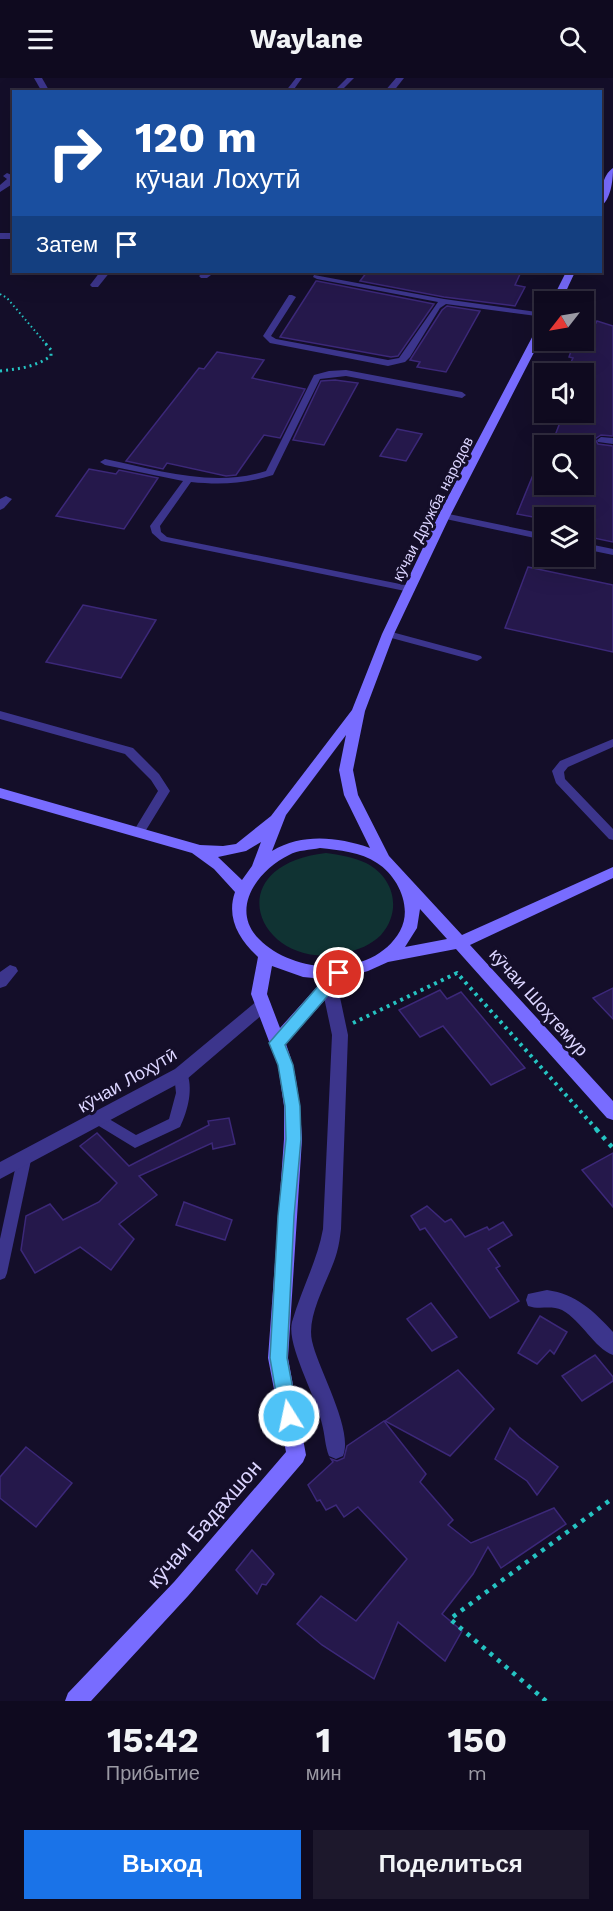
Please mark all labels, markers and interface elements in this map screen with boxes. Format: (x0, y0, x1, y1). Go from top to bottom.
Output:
icon: menu (24, 23, 57, 56)
text: Waylane (250, 23, 363, 55)
icon: search (556, 23, 589, 56)
text: 120 m (135, 113, 257, 162)
icon: right (36, 114, 114, 192)
text: кӯчаи Лохутӣ (135, 163, 301, 195)
icon: arrive (110, 228, 143, 261)
text: Затем (36, 232, 98, 257)
north arrow (534, 291, 594, 351)
map controls (534, 291, 594, 567)
button: sound (534, 363, 594, 423)
street label: кӯчаи Дружба народов (389, 434, 477, 584)
button: search (534, 435, 594, 495)
button: layers (534, 507, 594, 567)
street label: кӯчаи Шоҳтемур (485, 944, 593, 1060)
pin (313, 947, 364, 998)
icon: arrive (322, 956, 355, 989)
street label: кӯчаи Лоҳутӣ (74, 1043, 180, 1117)
position arrow (257, 1384, 321, 1448)
street label: кӯчаи Бадахшон (142, 1455, 266, 1593)
text: 15:42 (107, 1719, 199, 1761)
text: 1 (316, 1719, 331, 1761)
text: 150 (447, 1719, 507, 1761)
text: Прибытие (106, 1761, 200, 1785)
text: мин (306, 1761, 342, 1785)
text: m (468, 1761, 487, 1785)
button: Выход (24, 1830, 301, 1899)
button: Поделиться (313, 1830, 589, 1899)

